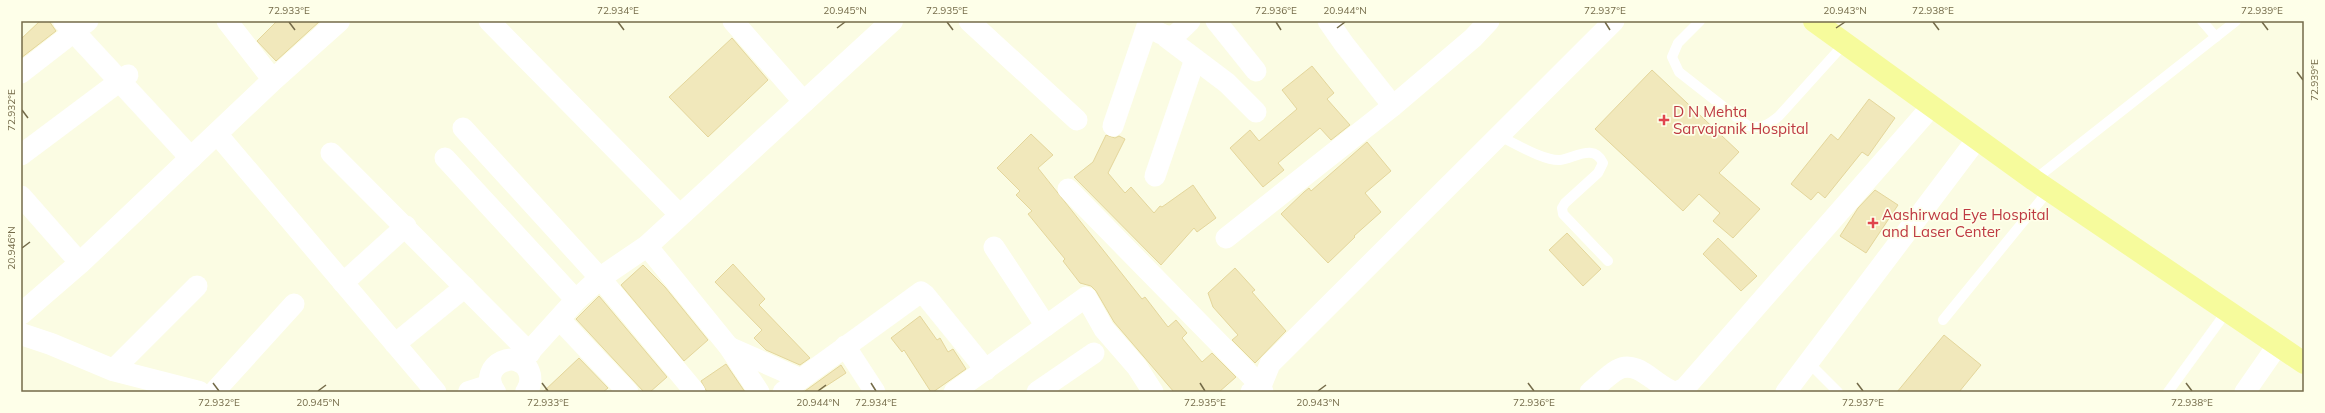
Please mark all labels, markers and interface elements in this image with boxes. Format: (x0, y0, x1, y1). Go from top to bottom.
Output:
text: 72.933°E (268, 4, 310, 17)
text: 72.934°E (597, 4, 639, 17)
text: 20.945°N (823, 4, 867, 17)
text: 72.935°E (926, 4, 968, 17)
text: 72.936°E (1255, 4, 1297, 17)
text: 20.944°N (1323, 4, 1367, 17)
text: 72.937°E (1584, 4, 1626, 17)
text: 20.943°N (1823, 4, 1867, 17)
text: 72.938°E (1912, 4, 1954, 17)
text: 72.939°E (2241, 4, 2283, 17)
text: 72.939°E (2308, 59, 2321, 101)
text: 72.932°E (5, 89, 18, 131)
place label: D N Mehta Sarvajanik Hospital (1673, 102, 1809, 138)
marker: D N Mehta Sarvajanik Hospital (1658, 114, 1670, 126)
place label: Aashirwad Eye Hospital and Laser Center (1882, 205, 2049, 241)
marker: Aashirwad Eye Hospital and Laser Center (1867, 217, 1879, 229)
text: 20.946°N (5, 226, 18, 270)
text: 72.932°E (198, 396, 240, 409)
text: 20.945°N (296, 396, 340, 409)
text: 72.933°E (527, 396, 569, 409)
text: 20.944°N (796, 396, 840, 409)
text: 72.934°E (855, 396, 897, 409)
text: 72.935°E (1184, 396, 1226, 409)
text: 20.943°N (1296, 396, 1340, 409)
text: 72.936°E (1513, 396, 1555, 409)
text: 72.937°E (1842, 396, 1884, 409)
text: 72.938°E (2171, 396, 2213, 409)

